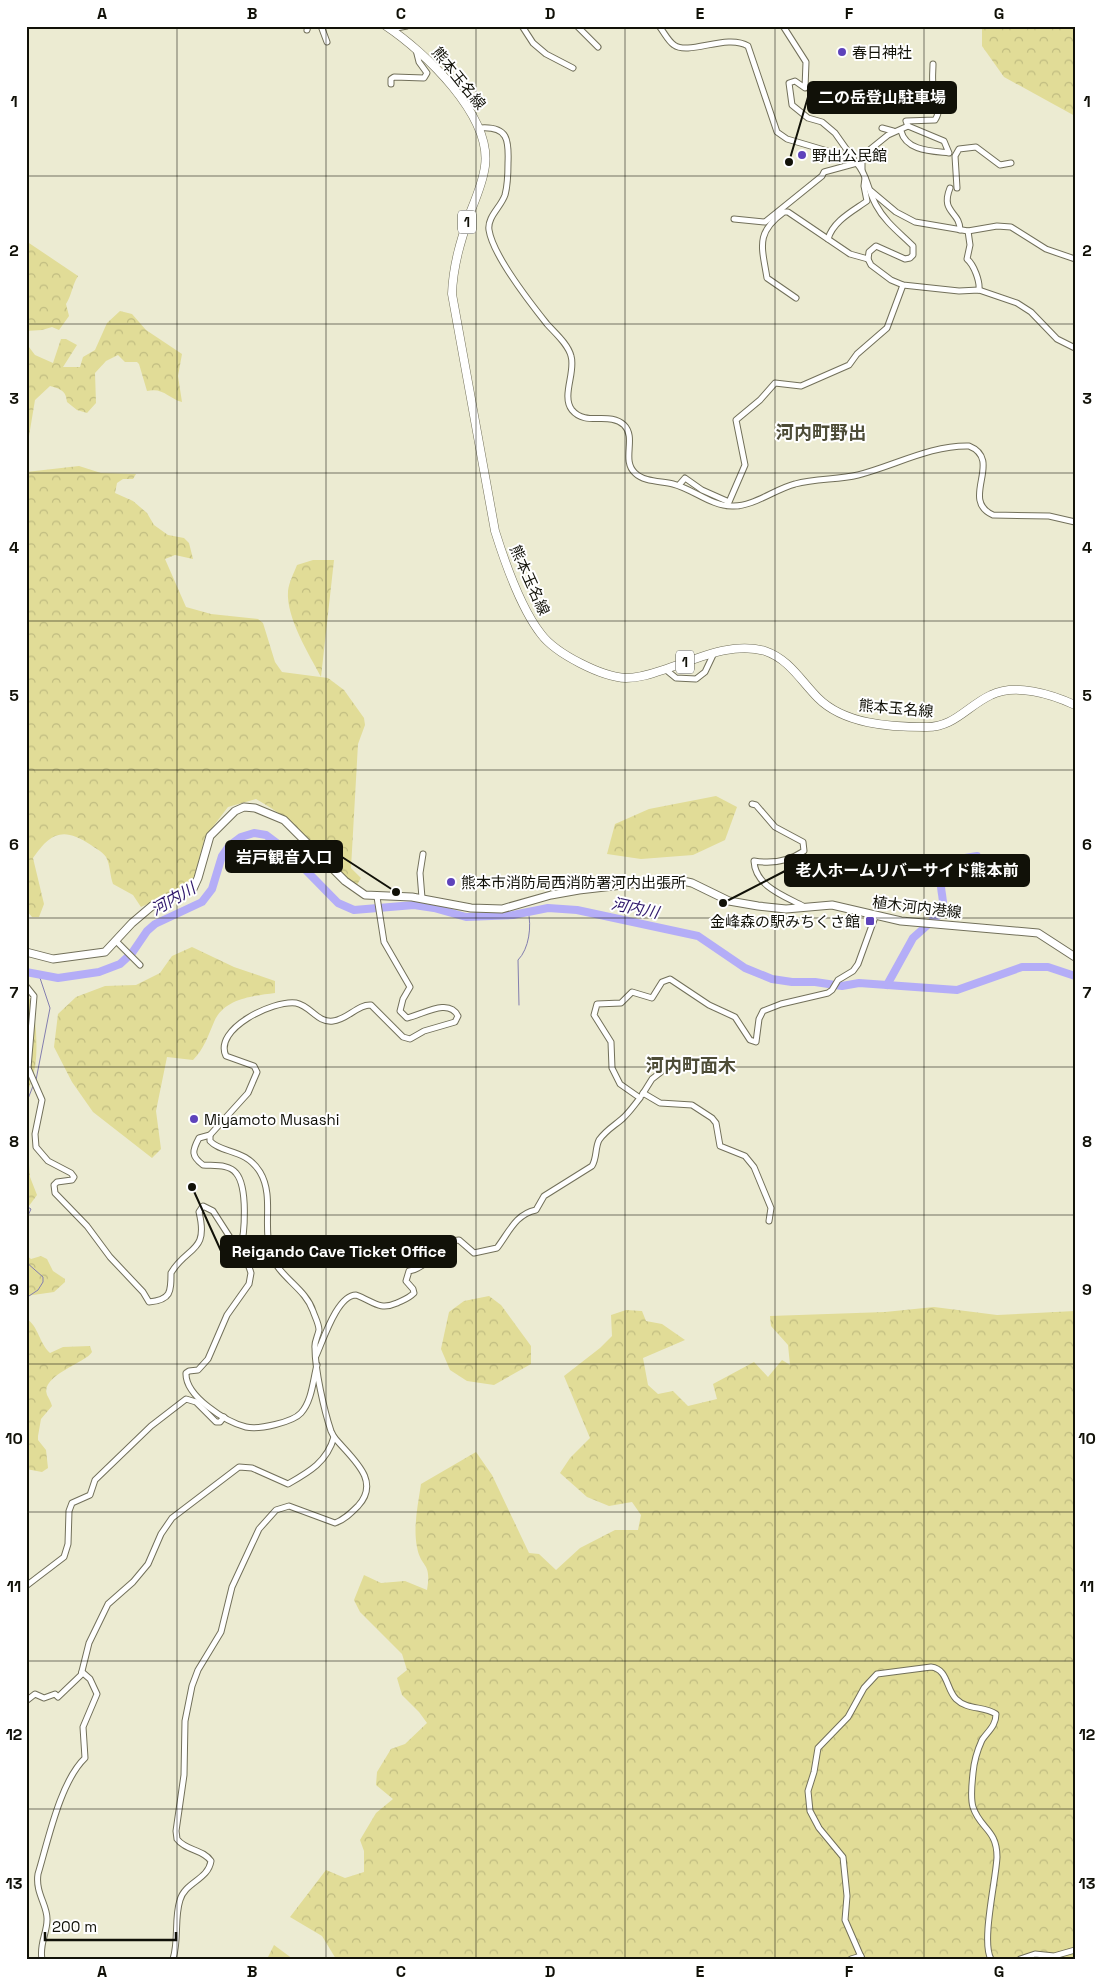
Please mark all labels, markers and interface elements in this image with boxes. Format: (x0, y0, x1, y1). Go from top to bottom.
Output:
text: A (97, 3, 107, 24)
text: B (247, 3, 257, 24)
text: C (396, 3, 406, 24)
text: D (545, 3, 555, 24)
text: E (696, 3, 705, 24)
text: F (845, 3, 854, 24)
text: G (994, 3, 1004, 24)
street label: 熊本玉名線 (428, 43, 490, 113)
place label: 春日神社 (852, 43, 912, 62)
marker: 春日神社 (836, 46, 848, 58)
callout: 二の岳登山駐車場 (808, 82, 956, 113)
text: 二の岳登山駐車場 (818, 87, 946, 108)
text: 1 (10, 91, 18, 112)
text: 1 (1083, 91, 1091, 112)
place label: 野出公民館 (812, 146, 887, 165)
marker: 野出公民館 (796, 149, 808, 161)
road number: 1 (458, 210, 476, 233)
text: 2 (9, 240, 19, 261)
text: 2 (1082, 240, 1092, 261)
text: 3 (9, 388, 19, 409)
text: 3 (1082, 388, 1092, 409)
district label: 河内町野出 (776, 421, 866, 444)
text: 4 (9, 537, 19, 558)
text: 4 (1082, 537, 1092, 558)
street label: 熊本玉名線 (506, 542, 554, 618)
road number: 1 (676, 650, 694, 674)
text: 5 (9, 685, 19, 706)
text: 5 (1082, 685, 1092, 706)
street label: 熊本玉名線 (858, 695, 934, 721)
text: 6 (9, 834, 19, 855)
text: 6 (1082, 834, 1092, 855)
callout: 岩戸観音入口 (226, 841, 342, 872)
text: 岩戸観音入口 (236, 847, 332, 868)
callout: 老人ホームリバーサイド熊本前 (785, 855, 1029, 886)
text: 老人ホームリバーサイド熊本前 (795, 860, 1019, 881)
place label: 熊本市消防局西消防署河内出張所 (461, 873, 686, 892)
marker: 熊本市消防局西消防署河内出張所 (445, 876, 457, 888)
water label: 河内川 (147, 877, 201, 920)
street label: 植木河内港線 (871, 892, 963, 922)
water label: 河内川 (609, 893, 663, 924)
place label: 金峰森の駅みちくさ館 (710, 912, 860, 931)
marker: 金峰森の駅みちくさ館 (864, 915, 876, 927)
text: 7 (10, 982, 19, 1003)
text: 7 (1083, 982, 1092, 1003)
district label: 河内町面木 (646, 1054, 736, 1077)
place label: Miyamoto Musashi (204, 1110, 339, 1129)
marker: Miyamoto Musashi (188, 1113, 200, 1125)
text: 8 (9, 1131, 19, 1152)
text: 8 (1082, 1131, 1092, 1152)
callout: Reigando Cave Ticket Office (221, 1236, 456, 1267)
text: Reigando Cave Ticket Office (232, 1241, 446, 1262)
text: 9 (9, 1279, 19, 1300)
text: 9 (1082, 1279, 1092, 1300)
text: 10 (5, 1428, 23, 1449)
text: 10 (1078, 1428, 1096, 1449)
text: 11 (7, 1576, 21, 1597)
text: 11 (1080, 1576, 1094, 1597)
text: 12 (6, 1724, 22, 1745)
text: 12 (1079, 1724, 1095, 1745)
text: 13 (6, 1873, 23, 1894)
text: 13 (1079, 1873, 1096, 1894)
scale bar (45, 1910, 176, 1942)
text: 200 m (52, 1917, 97, 1936)
text: A (97, 1961, 107, 1982)
text: B (247, 1961, 257, 1982)
text: C (396, 1961, 406, 1982)
text: D (545, 1961, 555, 1982)
text: E (696, 1961, 705, 1982)
text: F (845, 1961, 854, 1982)
text: G (994, 1961, 1004, 1982)

